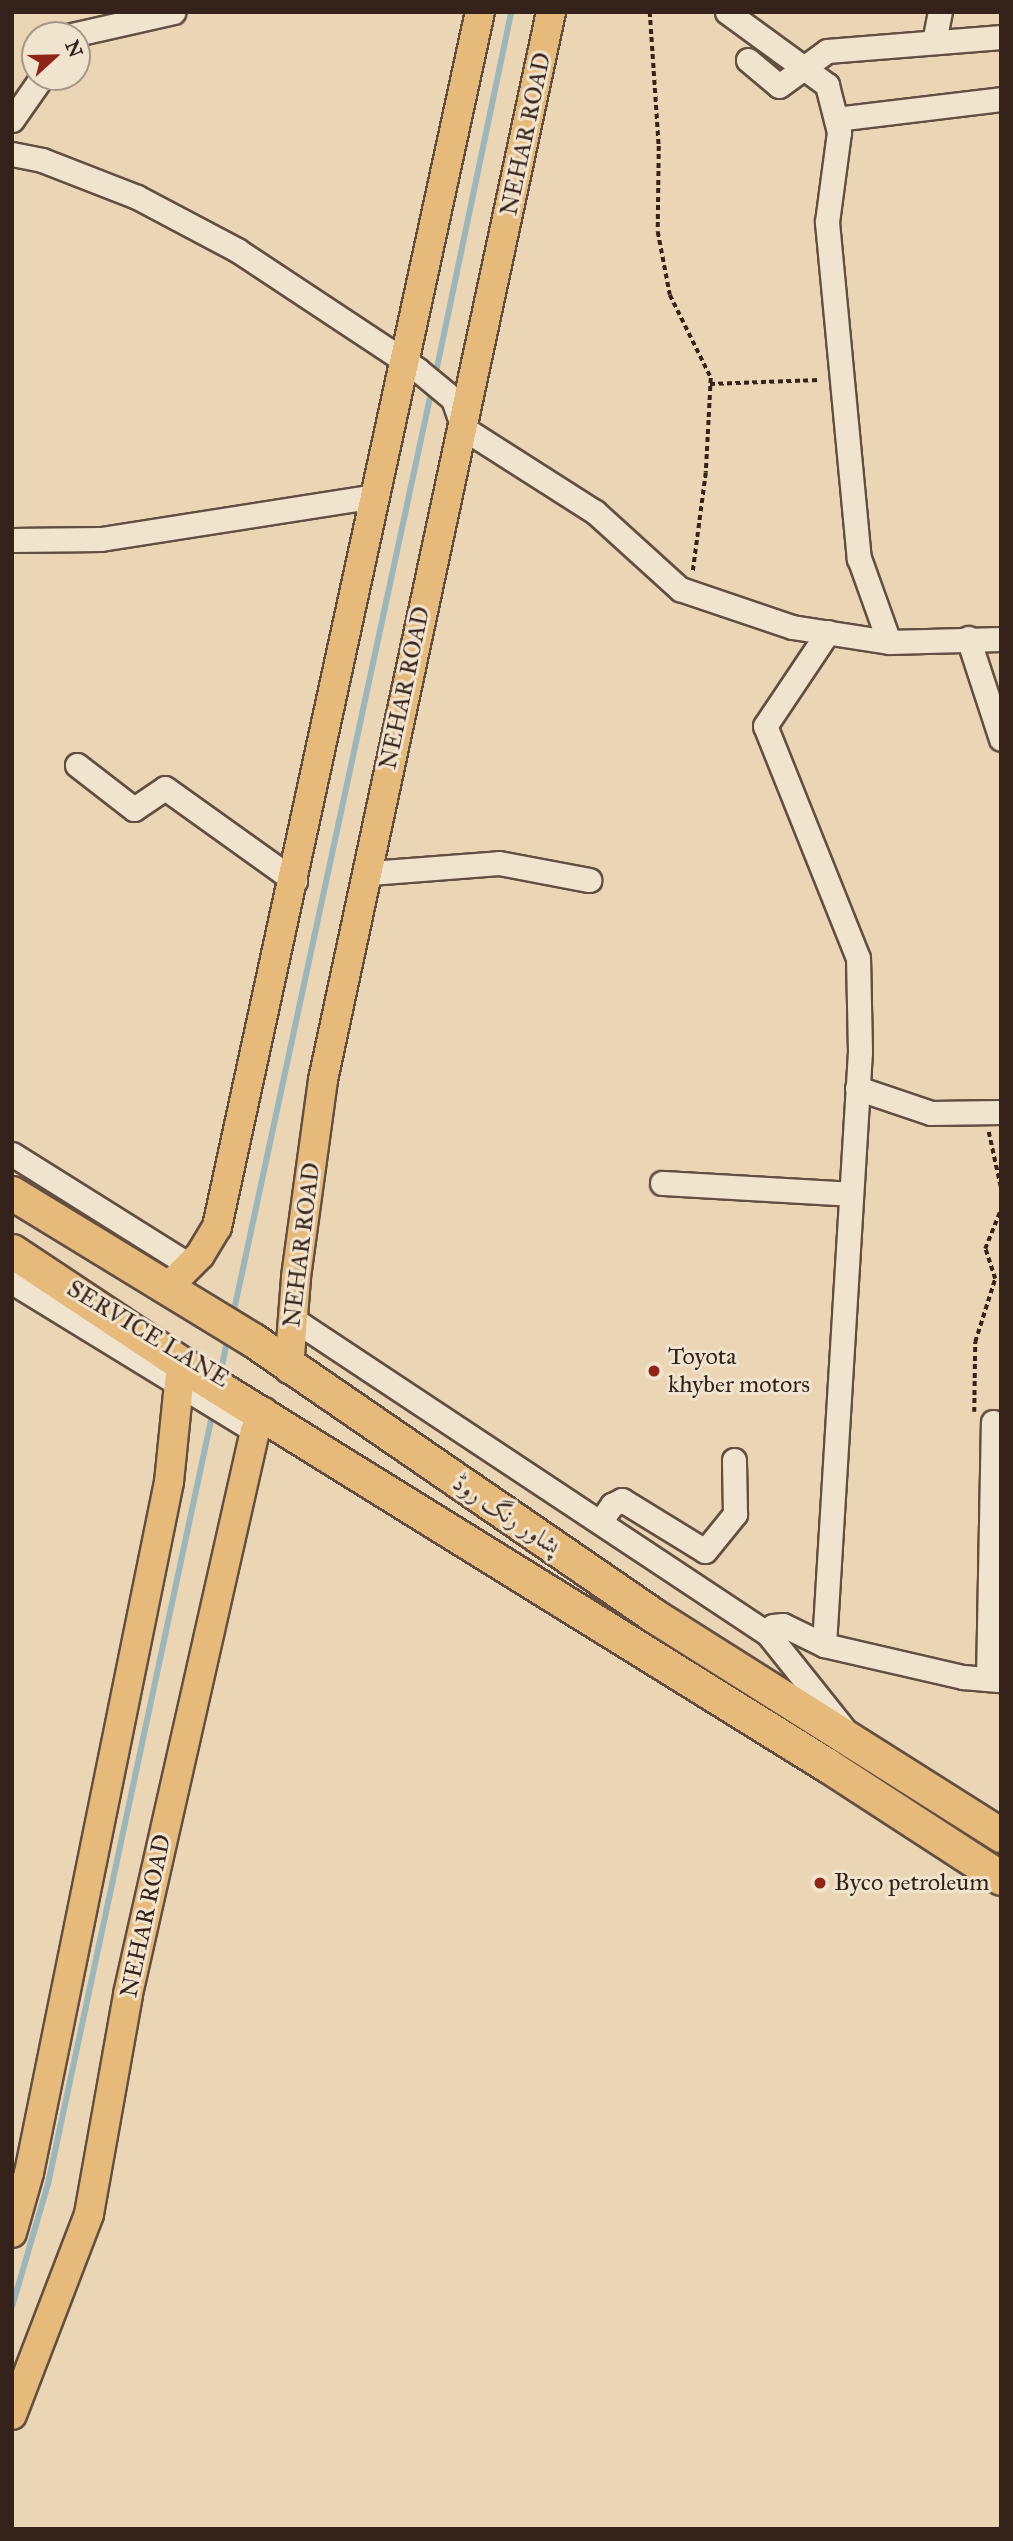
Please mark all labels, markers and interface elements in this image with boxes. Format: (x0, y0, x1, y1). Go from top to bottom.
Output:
north arrow (21, 21, 91, 91)
text: N (60, 37, 88, 60)
street label: NEHAR ROAD (495, 50, 557, 218)
street label: NEHAR ROAD (374, 604, 436, 772)
street label: NEHAR ROAD (278, 1161, 326, 1329)
street label: SERVICE LANE (62, 1274, 234, 1394)
place label: Toyota khyber motors (668, 1343, 810, 1399)
marker: Toyota khyber motors (646, 1363, 662, 1379)
street label: پشاور رنگ روڈ (447, 1469, 565, 1561)
street label: NEHAR ROAD (115, 1832, 177, 2000)
place label: Byco petroleum (834, 1869, 989, 1897)
marker: Byco petroleum (812, 1875, 828, 1891)

